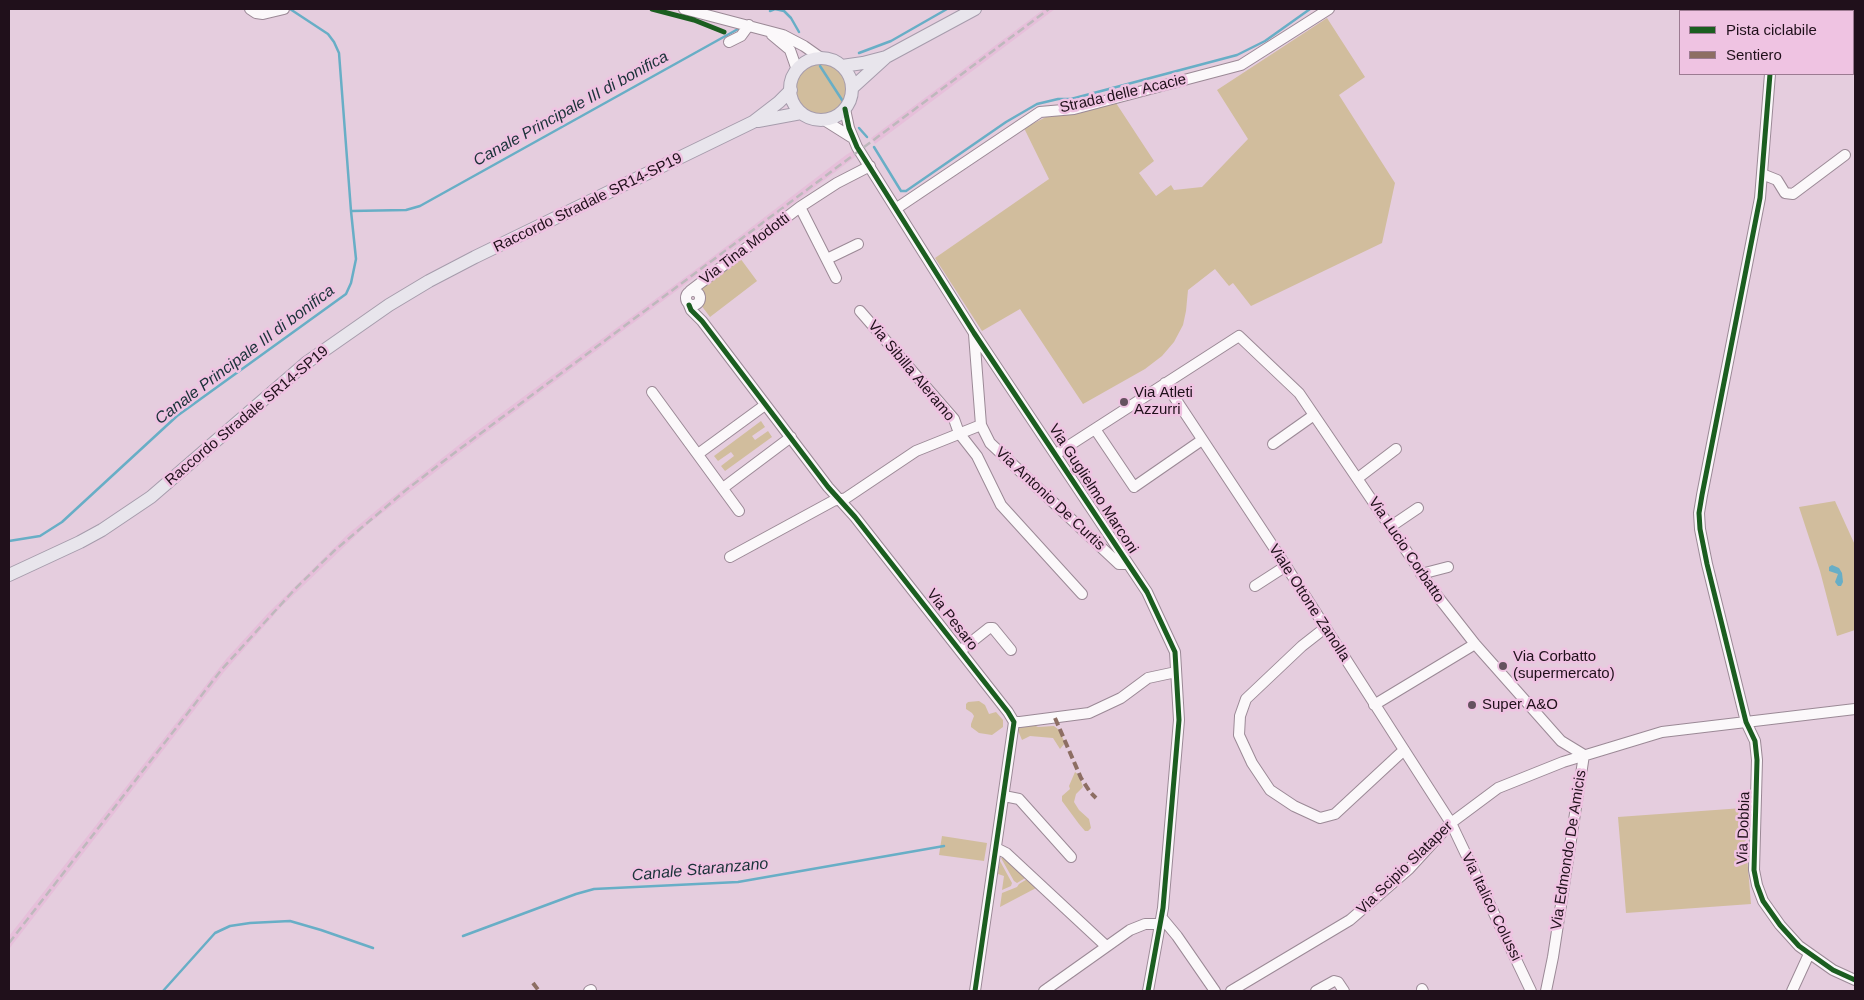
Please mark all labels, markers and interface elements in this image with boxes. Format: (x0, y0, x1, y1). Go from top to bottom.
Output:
legend (1679, 10, 1854, 75)
text: Pista ciclabile (1726, 21, 1817, 38)
text: Sentiero (1726, 46, 1782, 63)
water label: Canale Principale III di bonifica (470, 47, 672, 171)
street label: Strada delle Acacie (1058, 71, 1188, 117)
street label: Raccordo Stradale SR14-SP19 (491, 149, 685, 257)
street label: Via Tina Modotti (697, 209, 793, 289)
water label: Canale Principale III di bonifica (152, 281, 338, 429)
street label: Via Sibilla Aleramo (864, 317, 958, 425)
street label: Raccordo Stradale SR14-SP19 (162, 342, 332, 490)
place label: Via Atleti Azzurri (1134, 384, 1193, 419)
marker: Via Atleti Azzurri (1118, 396, 1130, 408)
street label: Via Guglielmo Marconi (1044, 421, 1142, 557)
street label: Via Antonio De Curtis (992, 444, 1108, 554)
street label: Via Lucio Corbatto (1364, 494, 1448, 606)
street label: Viale Ottone Zanolla (1265, 541, 1353, 665)
street label: Via Pesaro (922, 586, 982, 654)
place label: Via Corbatto (supermercato) (1513, 648, 1615, 683)
marker: Via Corbatto (supermercato) (1497, 660, 1509, 672)
place label: Super A&O (1482, 696, 1558, 714)
marker: Super A&O (1466, 699, 1478, 711)
street label: Via Edmondo De Amicis (1547, 769, 1591, 931)
street label: Via Dobbia (1734, 791, 1754, 865)
street label: Via Scipio Slataper (1353, 818, 1457, 918)
street label: Via Italico Colussi (1457, 850, 1525, 964)
water label: Canale Staranzano (631, 854, 769, 886)

